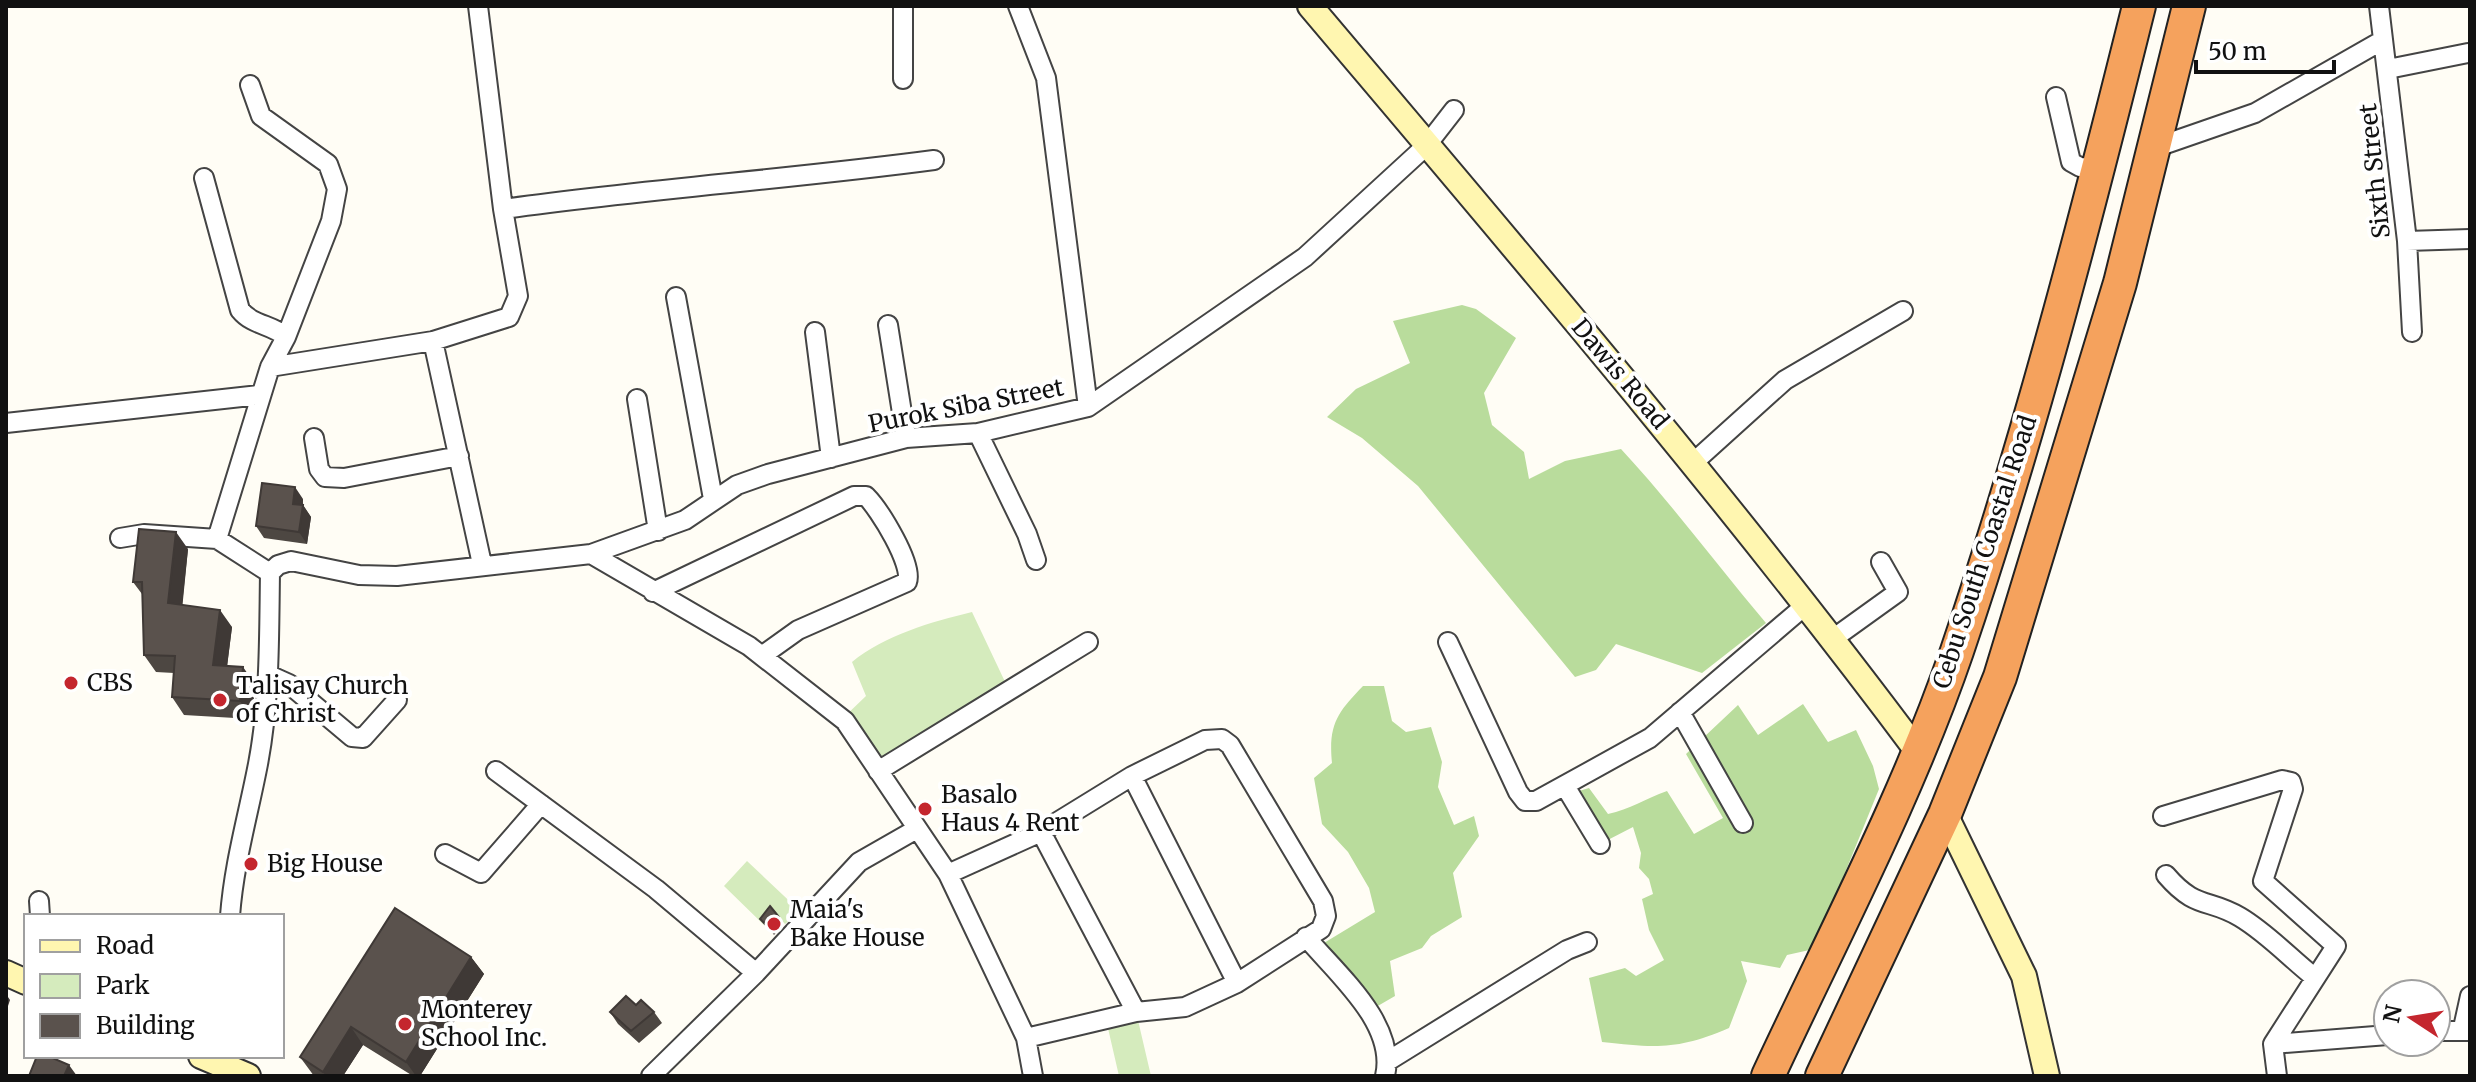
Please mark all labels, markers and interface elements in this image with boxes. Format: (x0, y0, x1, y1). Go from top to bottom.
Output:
scale bar (2196, 24, 2334, 74)
text: 50 m (2208, 36, 2267, 67)
street label: Sixth Street (2352, 101, 2397, 240)
street label: Dawis Road (1565, 312, 1676, 435)
street label: Purok Siba Street (866, 371, 1067, 440)
street label: Cebu South Coastal Road (1926, 411, 2043, 692)
place label: CBS (87, 667, 133, 698)
place label: Talisay Church of Christ (236, 670, 409, 729)
marker: CBS (62, 674, 80, 692)
marker: Talisay Church of Christ (211, 691, 229, 709)
place label: Basalo Haus 4 Rent (941, 779, 1080, 838)
marker: Basalo Haus 4 Rent (916, 800, 934, 818)
place label: Big House (267, 848, 383, 879)
marker: Big House (242, 855, 260, 873)
place label: Maia's Bake House (790, 894, 925, 953)
legend (24, 914, 284, 1058)
marker: Maia's Bake House (765, 915, 783, 933)
text: Road (96, 930, 154, 961)
text: Park (96, 970, 150, 1001)
north arrow (2372, 978, 2452, 1058)
place label: Monterey School Inc. (421, 994, 547, 1053)
text: N (2377, 1002, 2408, 1025)
text: Building (96, 1010, 195, 1041)
marker: Monterey School Inc. (396, 1015, 414, 1033)

